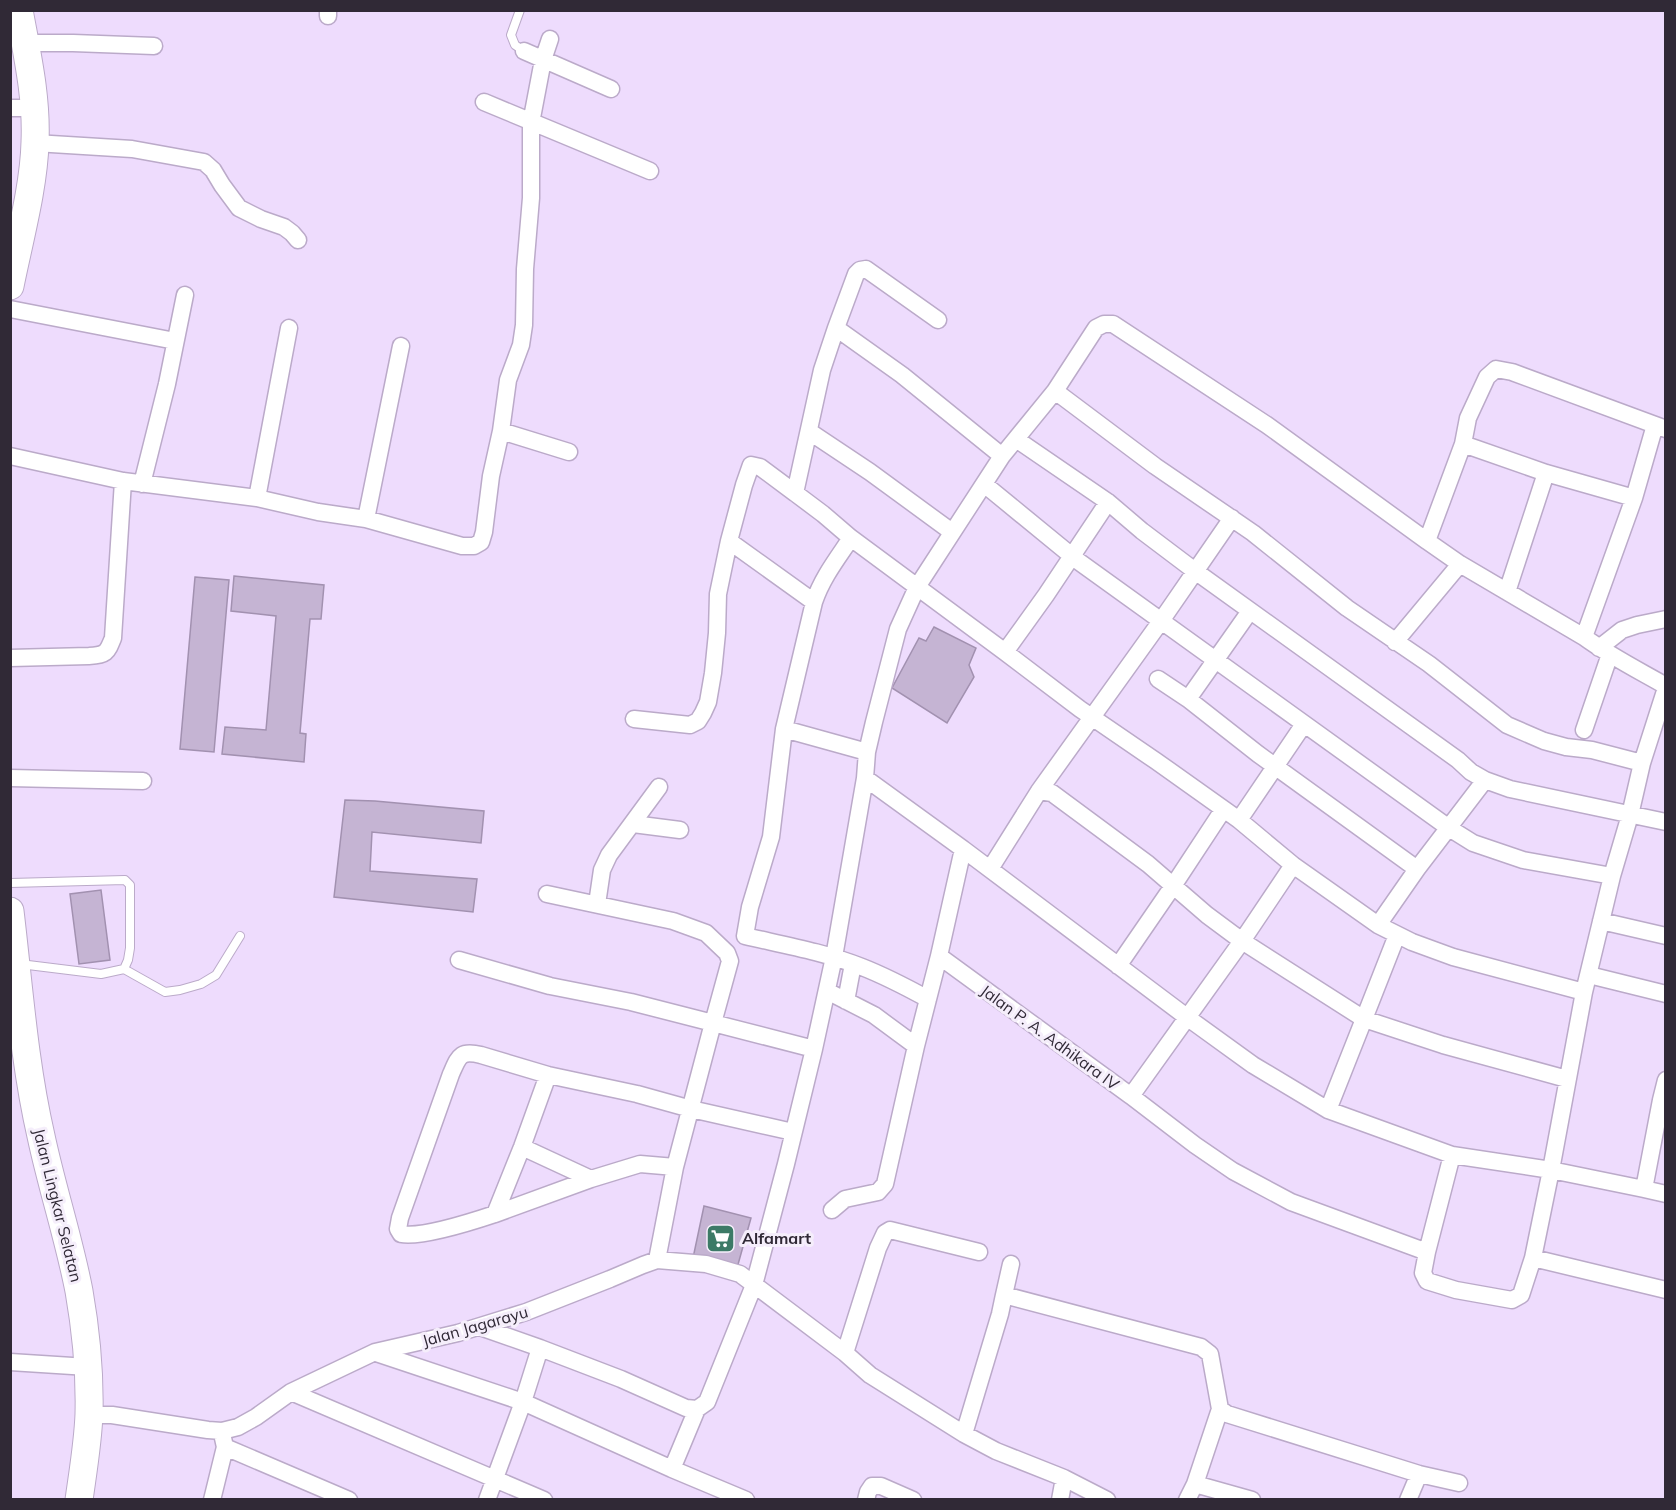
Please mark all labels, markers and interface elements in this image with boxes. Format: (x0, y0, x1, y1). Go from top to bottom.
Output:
street label: Jalan P. A. Adhikara IV (977, 980, 1124, 1094)
street label: Jalan Lingkar Selatan (29, 1126, 87, 1284)
supermarket icon: Alfamart (705, 1222, 737, 1254)
place label: Alfamart (742, 1228, 811, 1248)
street label: Jalan Jagarayu (420, 1301, 530, 1351)

